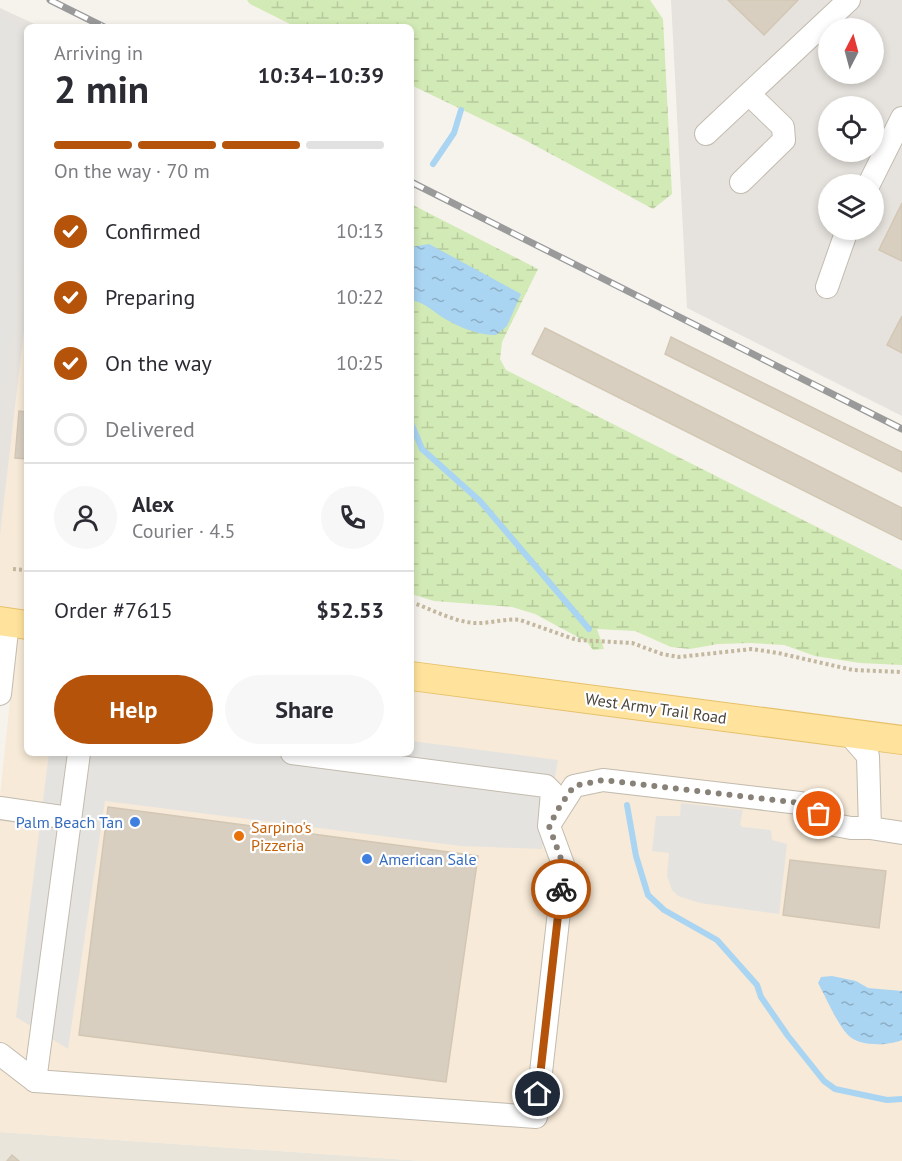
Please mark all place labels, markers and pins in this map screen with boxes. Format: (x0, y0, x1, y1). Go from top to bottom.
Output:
pin (793, 788, 844, 839)
place label: Palm Beach Tan (16, 812, 123, 832)
marker: Palm Beach Tan (128, 815, 142, 829)
place label: Sarpino's Pizzeria (251, 817, 312, 855)
marker: Sarpino's Pizzeria (232, 829, 246, 843)
place label: American Sale (379, 849, 477, 869)
marker: American Sale (360, 852, 374, 866)
pin (512, 1068, 563, 1119)

